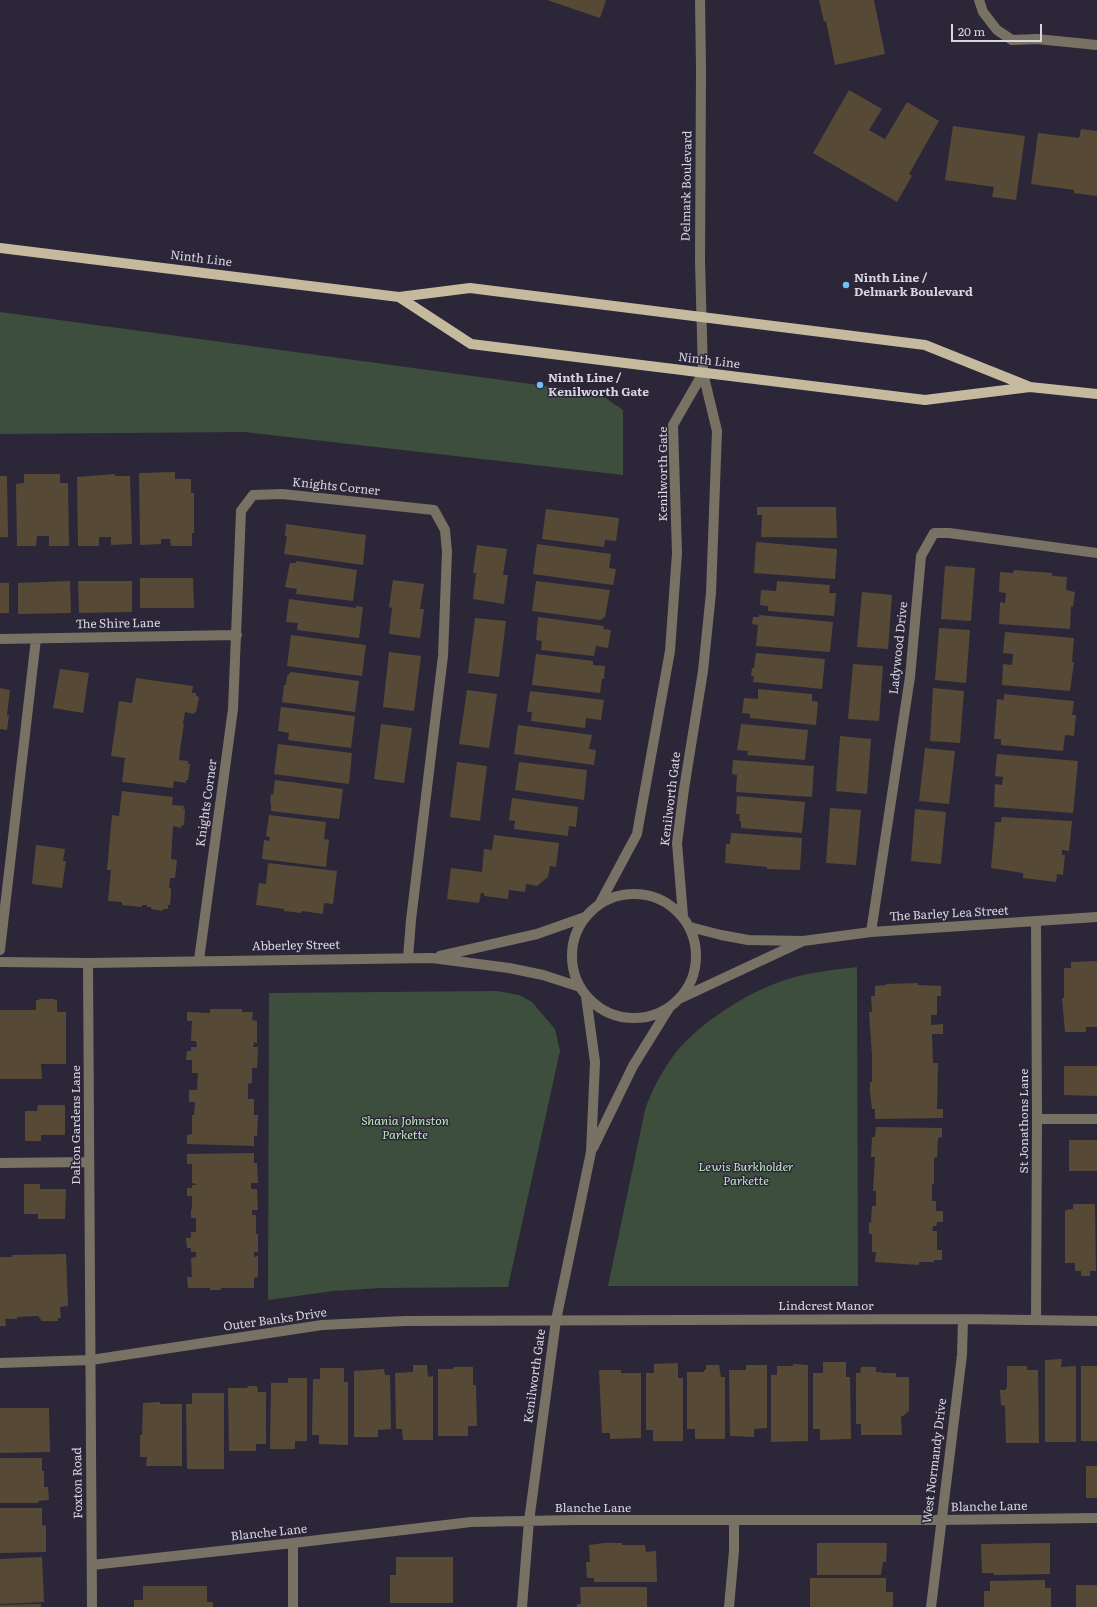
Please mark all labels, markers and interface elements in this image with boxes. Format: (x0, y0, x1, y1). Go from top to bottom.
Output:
scale bar (953, 16, 1044, 42)
text: 20 m (958, 22, 985, 40)
street label: Delmark Boulevard (679, 130, 695, 242)
street label: Ninth Line (169, 248, 233, 270)
place label: Ninth Line / Delmark Boulevard (854, 271, 973, 299)
marker: Ninth Line / Delmark Boulevard (841, 280, 851, 290)
street label: Ninth Line (677, 350, 741, 372)
place label: Ninth Line / Kenilworth Gate (548, 371, 649, 399)
marker: Ninth Line / Kenilworth Gate (535, 380, 545, 390)
street label: Kenilworth Gate (656, 427, 670, 521)
street label: Knights Corner (291, 475, 381, 499)
street label: Ladywood Drive (887, 601, 911, 695)
street label: The Shire Lane (76, 616, 160, 632)
street label: Kenilworth Gate (658, 751, 684, 847)
street label: Knights Corner (194, 758, 220, 848)
street label: The Barley Lea Street (889, 904, 1009, 924)
street label: Abberley Street (252, 938, 340, 954)
street label: Dalton Gardens Lane (69, 1065, 83, 1185)
street label: St Jonathons Lane (1017, 1069, 1031, 1173)
park label: Shania Johnston Parkette (361, 1114, 449, 1142)
park label: Lewis Burkholder Parkette (698, 1160, 794, 1188)
street label: Lindcrest Manor (778, 1299, 874, 1313)
street label: Outer Banks Drive (222, 1306, 328, 1334)
street label: Kenilworth Gate (521, 1328, 549, 1424)
street label: West Normandy Drive (920, 1397, 950, 1525)
street label: Foxton Road (70, 1447, 86, 1519)
street label: Blanche Lane (951, 1499, 1027, 1515)
street label: Blanche Lane (555, 1501, 631, 1515)
street label: Blanche Lane (230, 1522, 308, 1544)

